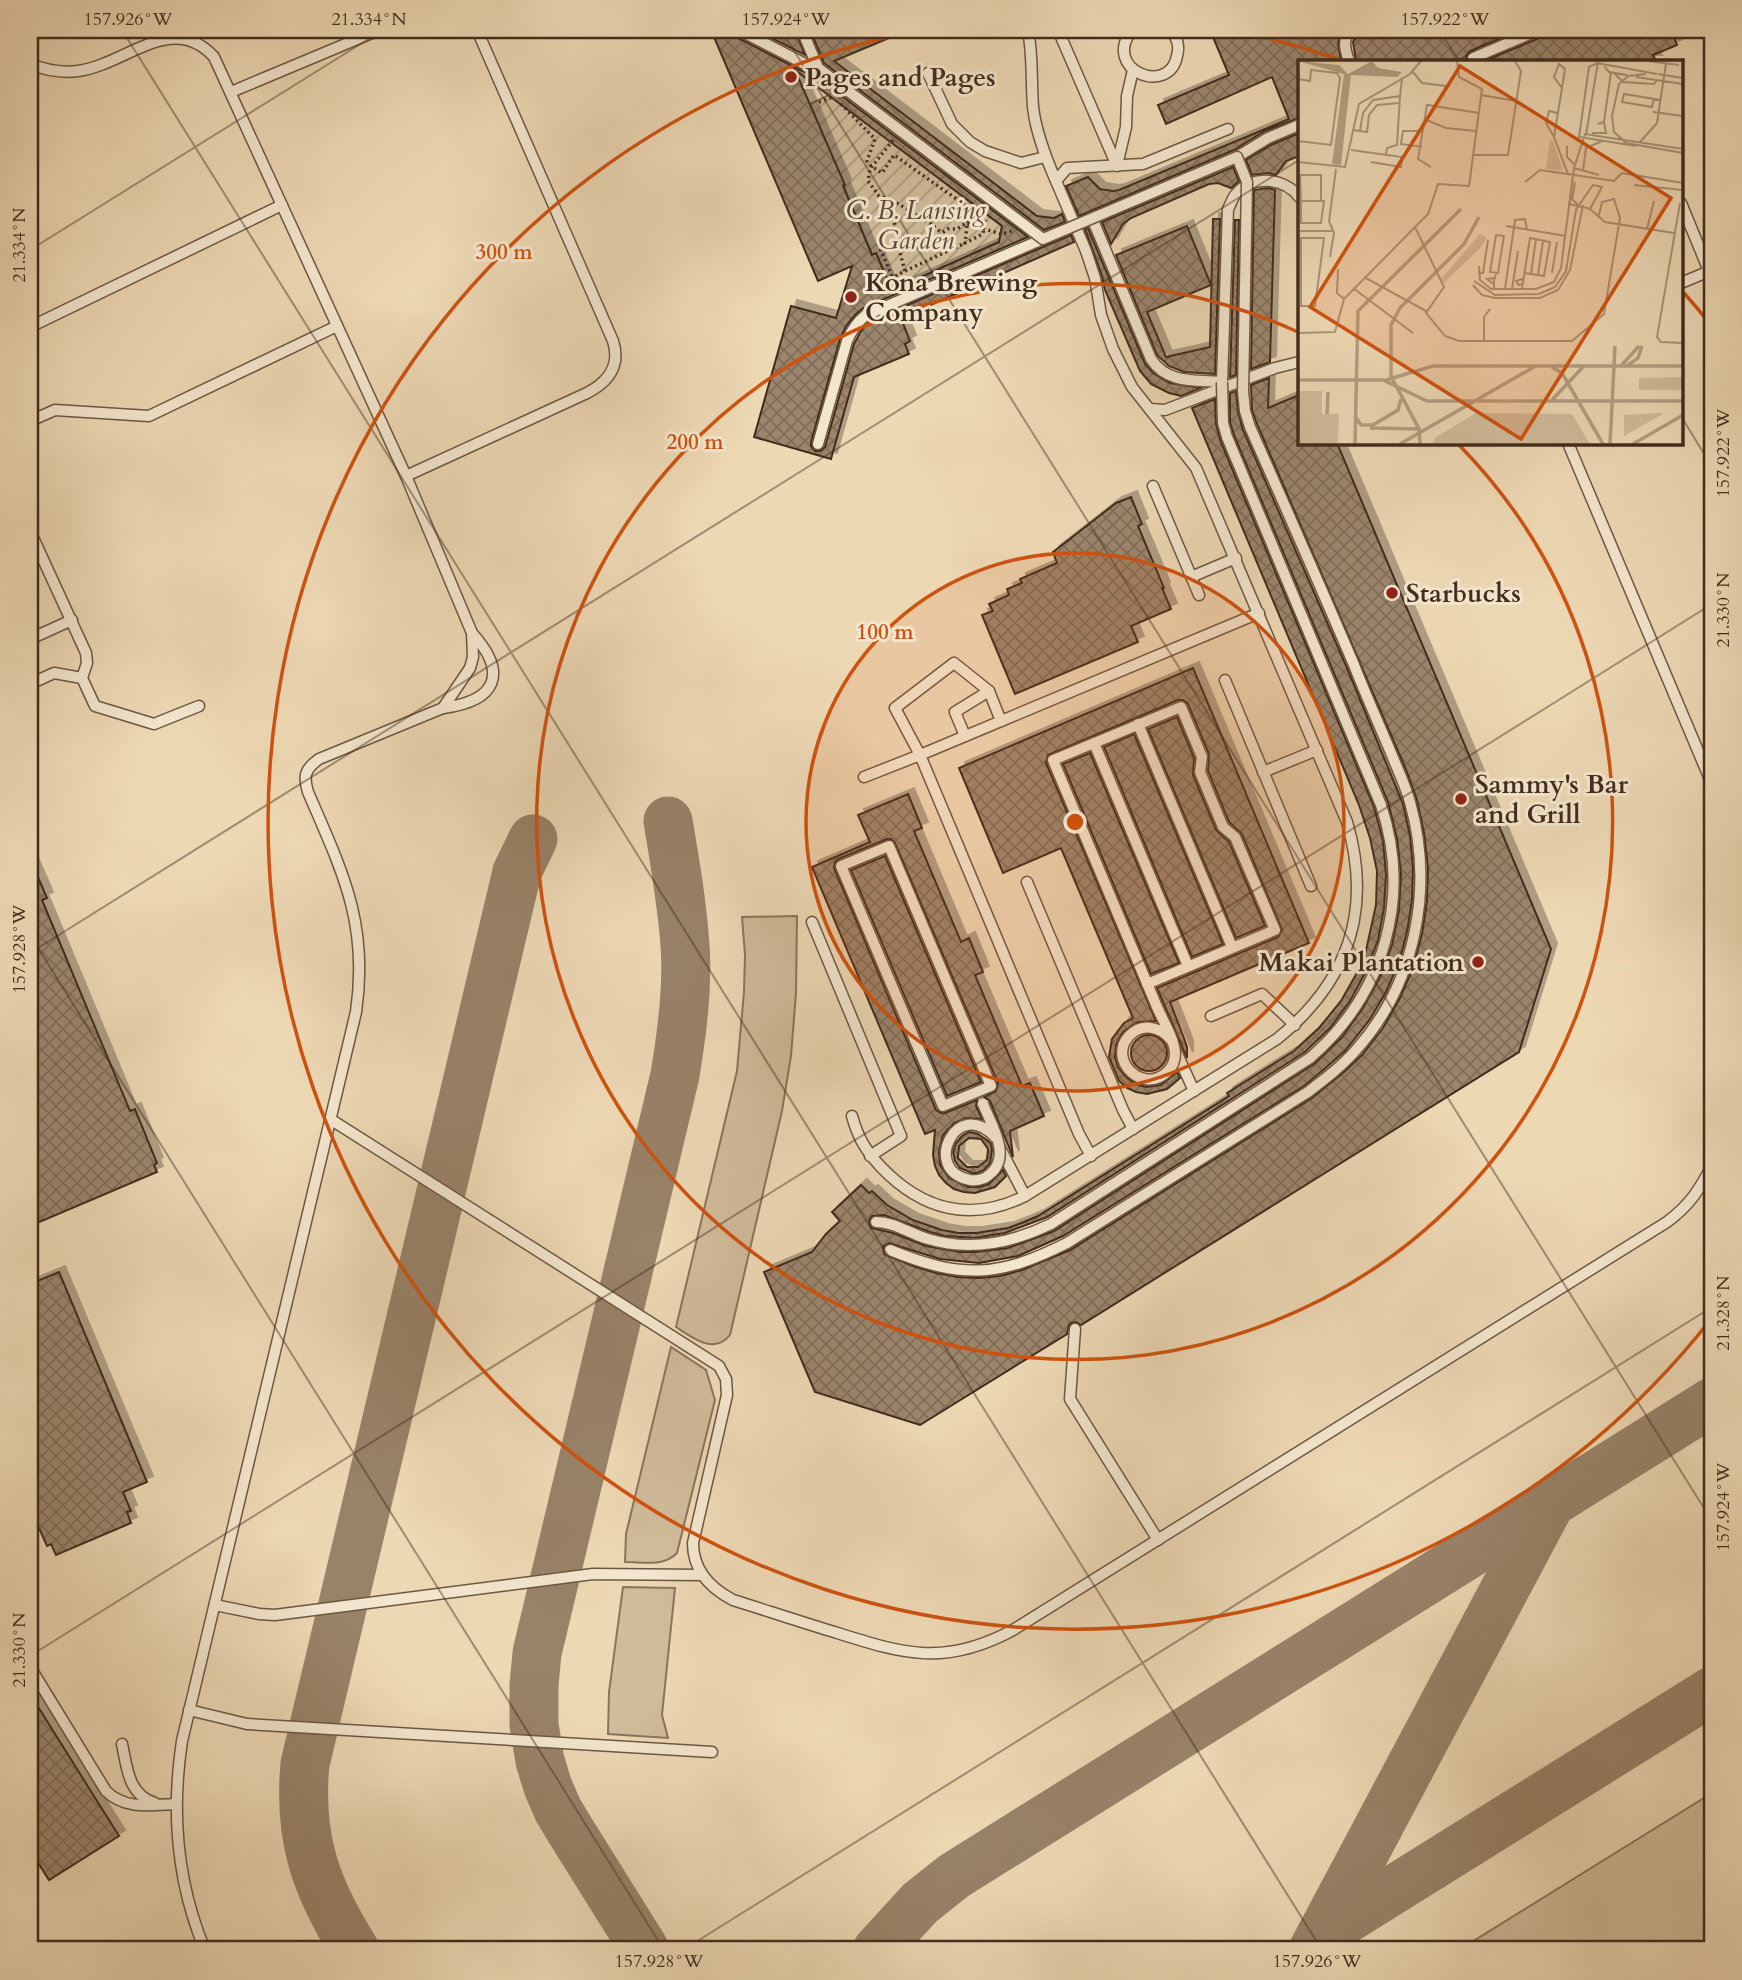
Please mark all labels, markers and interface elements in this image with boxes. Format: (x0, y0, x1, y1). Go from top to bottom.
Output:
text: 157.926°W (84, 7, 173, 32)
text: 21.334°N (331, 7, 407, 32)
text: 157.924°W (742, 7, 831, 32)
text: 157.922°W (1401, 7, 1490, 32)
place label: Pages and Pages (805, 60, 996, 95)
inset map (1298, 60, 1682, 444)
marker: Pages and Pages (783, 69, 799, 85)
park label: C. B. Lansing Garden (846, 193, 987, 258)
text: 21.334°N (7, 207, 32, 283)
text: 300 m (475, 238, 533, 267)
place label: Kona Brewing Company (865, 265, 1038, 330)
marker: Kona Brewing Company (843, 289, 859, 305)
text: 157.922°W (1711, 408, 1736, 498)
text: 200 m (666, 428, 724, 457)
text: 21.330°N (1711, 572, 1736, 648)
place label: Starbucks (1406, 576, 1521, 611)
marker: Starbucks (1384, 585, 1400, 601)
text: 100 m (856, 618, 914, 647)
place label: Sammy's Bar and Grill (1475, 767, 1629, 832)
marker: Sammy's Bar and Grill (1453, 791, 1469, 807)
centre of rings (1063, 810, 1087, 834)
text: 157.928°W (7, 904, 32, 994)
place label: Makai Plantation (1259, 945, 1464, 980)
marker: Makai Plantation (1470, 954, 1486, 970)
text: 21.328°N (1711, 1275, 1736, 1351)
text: 157.924°W (1711, 1462, 1736, 1552)
text: 21.330°N (7, 1612, 32, 1688)
text: 157.928°W (615, 1949, 704, 1974)
text: 157.926°W (1273, 1949, 1362, 1974)

